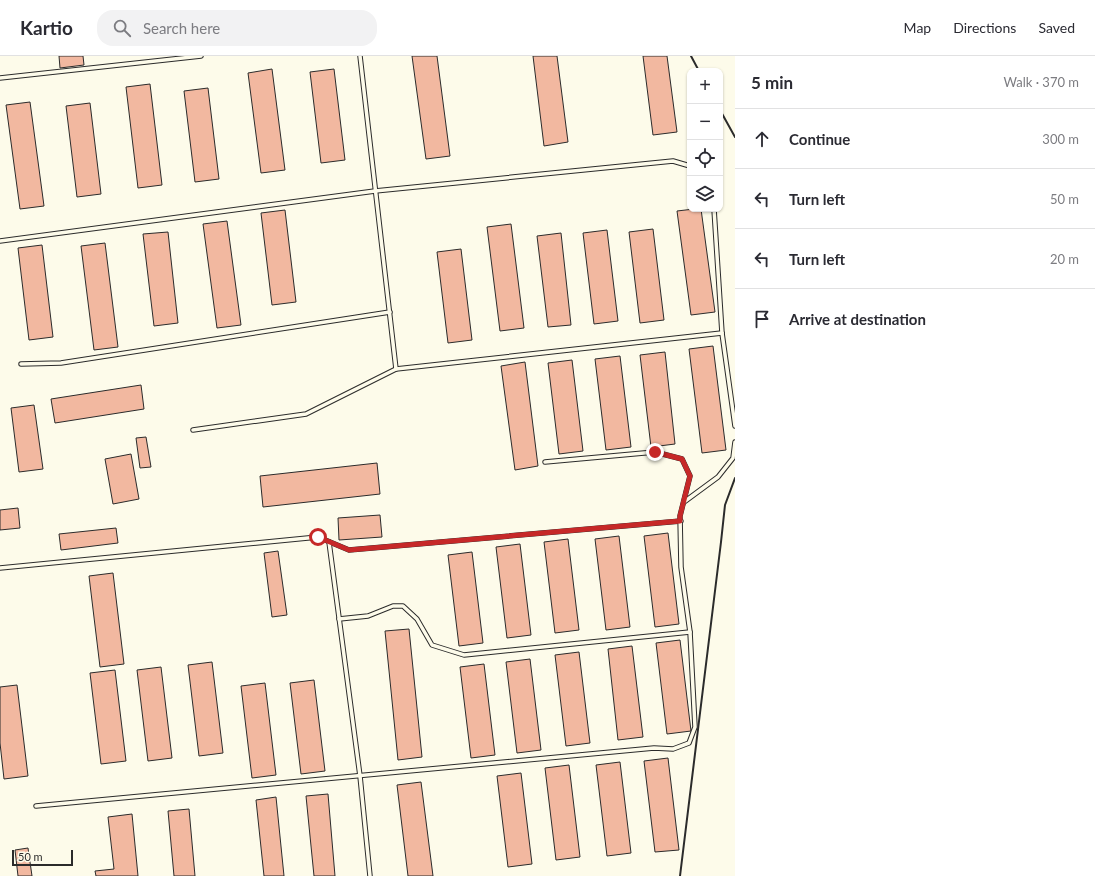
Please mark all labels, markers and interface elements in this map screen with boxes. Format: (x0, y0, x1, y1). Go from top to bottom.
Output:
search box (97, 10, 377, 46)
text: Kartio (20, 16, 73, 39)
icon: search (111, 17, 133, 39)
text: Search here (143, 19, 220, 37)
text: Map (904, 19, 931, 36)
text: Directions (953, 19, 1016, 36)
text: Saved (1038, 19, 1075, 36)
map controls (687, 68, 723, 212)
button: + (687, 68, 723, 104)
text: 5 min (751, 72, 793, 93)
text: Walk · 370 m (1003, 74, 1079, 90)
button: − (687, 104, 723, 140)
icon: ahead (751, 128, 773, 150)
text: Continue (789, 130, 850, 148)
text: 300 m (1042, 131, 1079, 147)
button: locate (687, 140, 723, 176)
button: layers (687, 176, 723, 212)
icon: left (751, 188, 773, 210)
text: Turn left (789, 190, 845, 208)
text: 50 m (1050, 191, 1079, 207)
icon: left (751, 248, 773, 270)
text: Turn left (789, 250, 845, 268)
text: 20 m (1050, 251, 1079, 267)
icon: arrive (751, 308, 773, 330)
text: Arrive at destination (789, 310, 926, 328)
route end (646, 443, 664, 461)
route start (309, 528, 327, 546)
scale bar (12, 848, 73, 867)
text: 50 m (18, 850, 43, 863)

